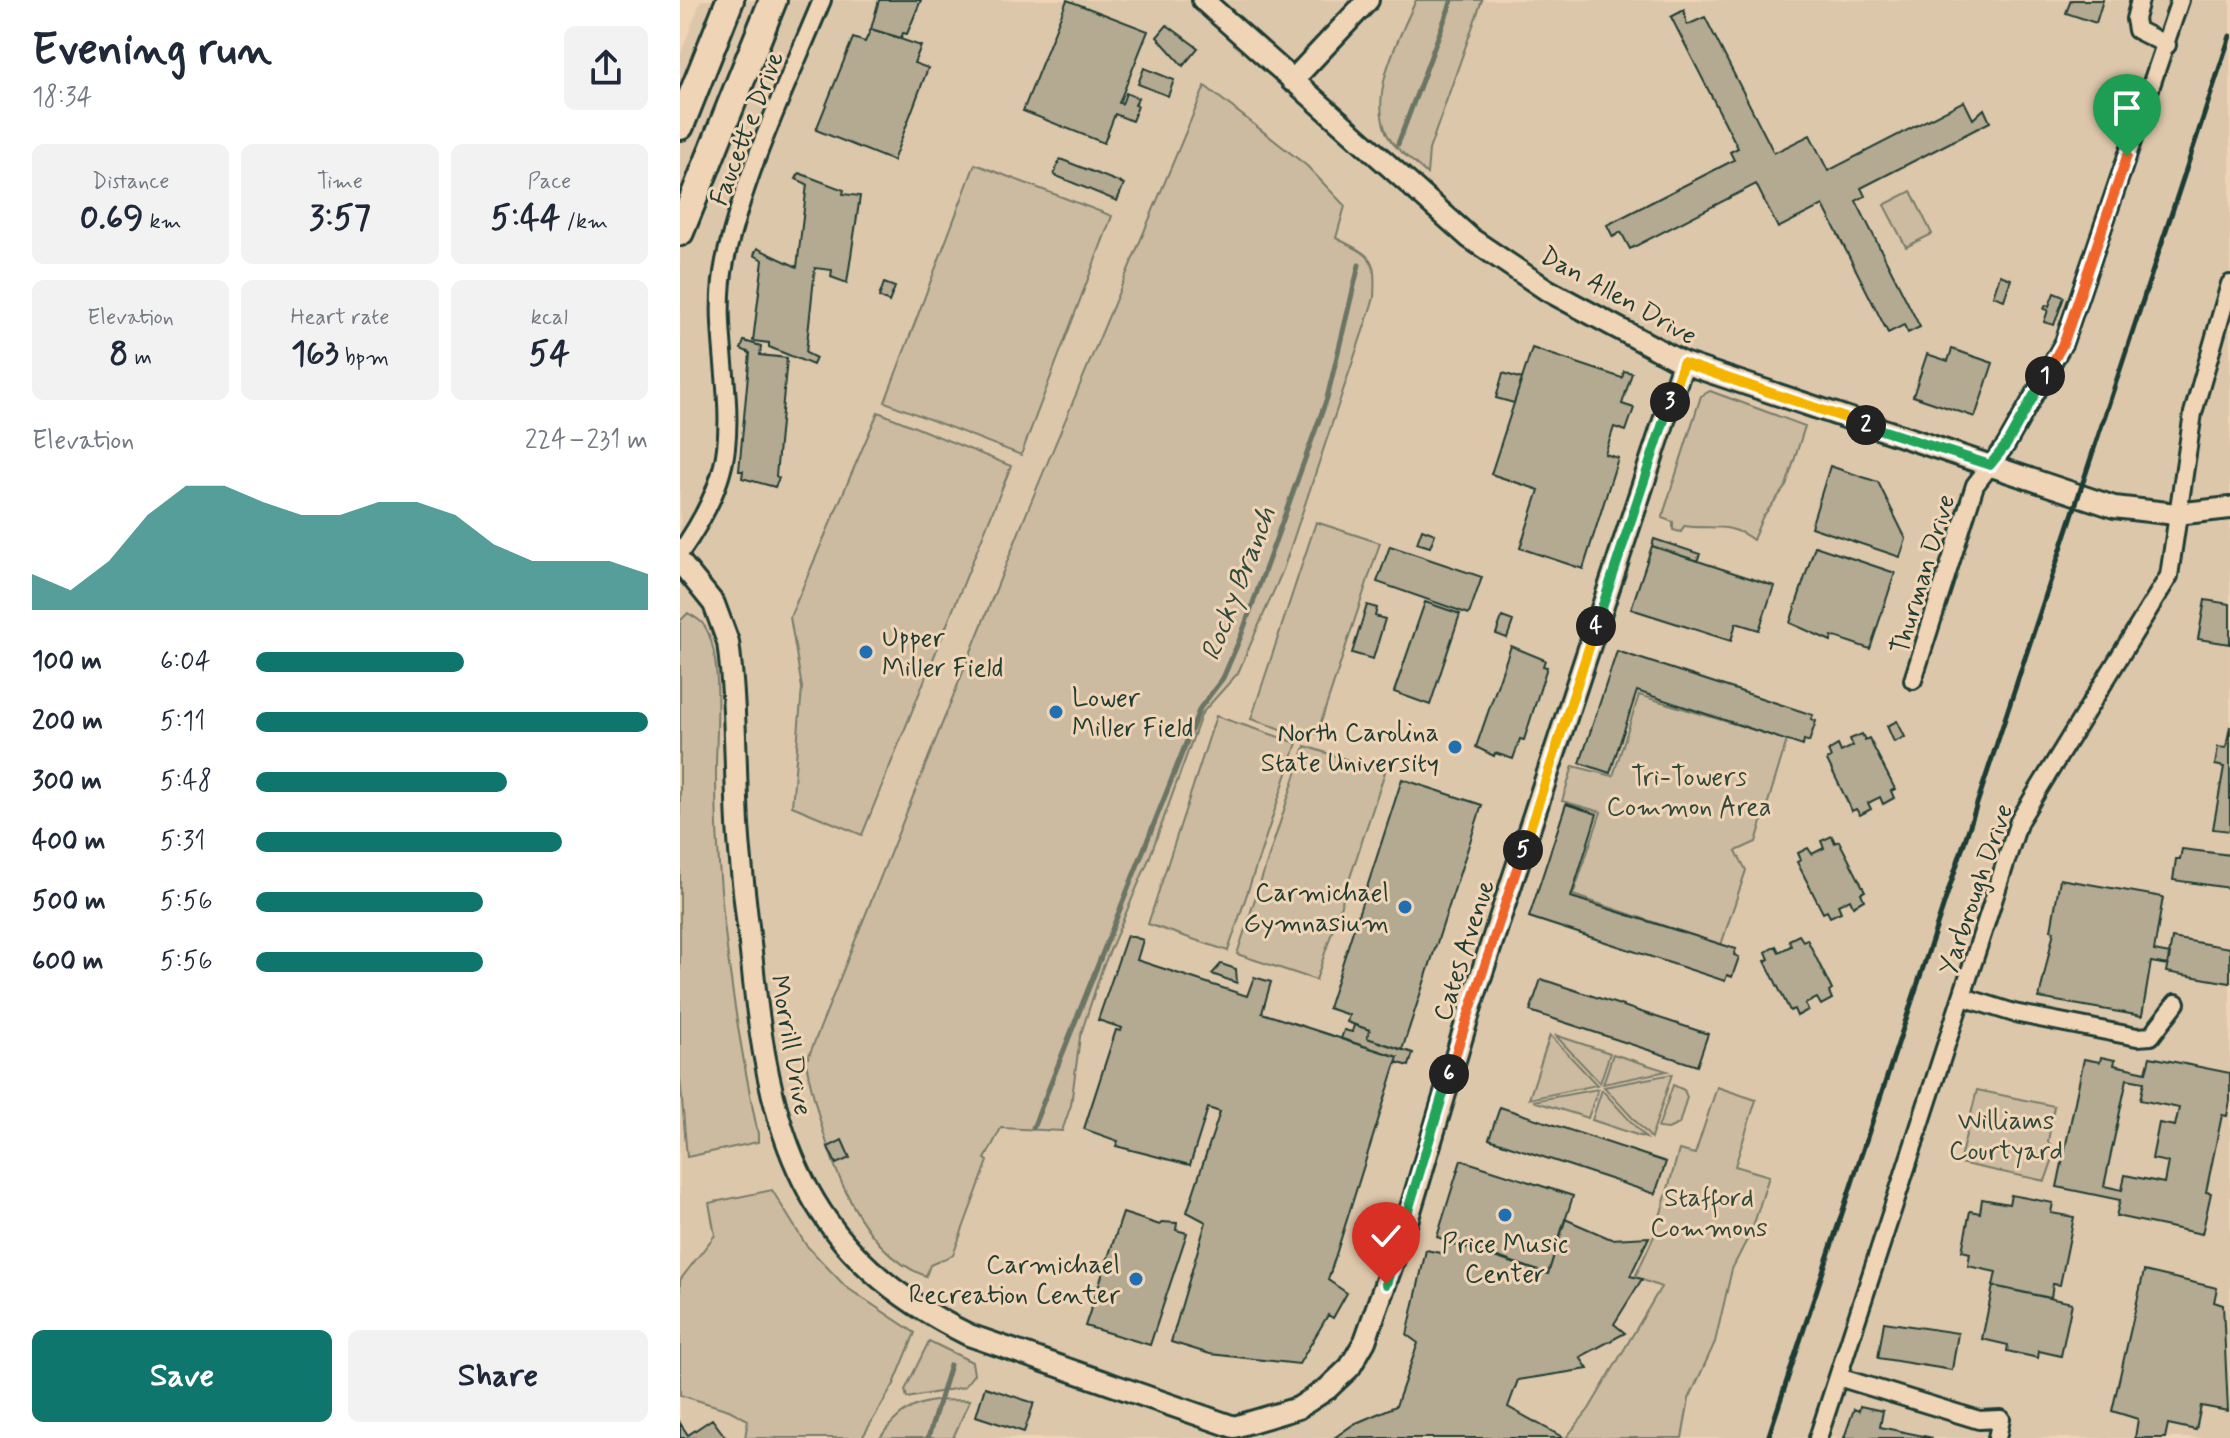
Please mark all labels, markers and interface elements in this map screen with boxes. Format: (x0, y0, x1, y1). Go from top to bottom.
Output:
text: Evening run (32, 22, 272, 80)
button: share (564, 26, 648, 110)
street label: Faucette Drive (703, 47, 793, 211)
pin (2093, 74, 2161, 156)
text: 18:34 (32, 81, 92, 115)
icon: arrive (2105, 86, 2149, 130)
text: Distance (92, 168, 169, 196)
text: Time (317, 168, 363, 196)
text: Pace (527, 168, 571, 196)
text: 0.69 (80, 196, 144, 241)
text: 3:57 (309, 196, 371, 241)
text: 5:44 (491, 196, 560, 241)
text: km (144, 208, 182, 236)
text: /km (560, 208, 608, 236)
street label: Dan Allen Drive (1534, 240, 1702, 354)
text: Elevation (87, 304, 174, 332)
text: Heart rate (291, 304, 389, 332)
text: kcal (531, 304, 568, 332)
text: 8 (109, 332, 129, 377)
text: 163 (291, 332, 339, 377)
text: 54 (529, 332, 570, 377)
text: m (129, 344, 152, 372)
text: bpm (339, 344, 389, 372)
pin: 1 (2025, 356, 2065, 396)
text: 1 (2040, 362, 2050, 390)
pin: 3 (1650, 382, 1690, 422)
text: 3 (1665, 388, 1675, 416)
pin: 2 (1846, 405, 1886, 445)
text: 2 (1861, 411, 1871, 439)
text: Elevation (32, 424, 134, 458)
text: 224–231 m (525, 424, 648, 458)
street label: Thurman Drive (1883, 490, 1964, 659)
water label: Rocky Branch (1193, 502, 1286, 666)
pin: 4 (1576, 606, 1616, 646)
text: 4 (1590, 612, 1602, 640)
place label: Upper Miller Field (882, 622, 1003, 686)
marker: Upper Miller Field (857, 643, 875, 661)
text: 100 m (32, 645, 102, 679)
text: 6:04 (160, 645, 211, 679)
place label: Lower Miller Field (1072, 682, 1193, 746)
marker: Lower Miller Field (1047, 703, 1065, 721)
text: 200 m (32, 705, 103, 739)
text: 5:11 (160, 705, 205, 739)
place label: North Carolina State University (1261, 717, 1439, 781)
marker: North Carolina State University (1446, 738, 1464, 756)
park label: Tri-Towers Common Area (1607, 761, 1771, 825)
text: 300 m (32, 765, 102, 799)
text: 5:48 (160, 765, 212, 799)
street label: Yarbrough Drive (1932, 800, 2022, 980)
text: 400 m (32, 825, 105, 859)
text: 5:31 (160, 825, 205, 859)
pin: 5 (1503, 830, 1543, 870)
text: 5 (1516, 836, 1530, 864)
street label: Cates Avenue (1426, 876, 1504, 1026)
place label: Carmichael Gymnasium (1244, 877, 1389, 941)
text: 500 m (32, 885, 106, 919)
text: 5:56 (160, 885, 213, 919)
marker: Carmichael Gymnasium (1396, 898, 1414, 916)
text: 600 m (32, 945, 104, 979)
text: 5:56 (160, 945, 213, 979)
street label: Morrill Drive (761, 972, 819, 1118)
pin: 6 (1429, 1054, 1469, 1094)
text: 6 (1443, 1060, 1455, 1088)
park label: Williams Courtyard (1949, 1105, 2063, 1169)
park label: Stafford Commons (1650, 1182, 1768, 1246)
pin (1352, 1202, 1420, 1284)
marker: Price Music Center (1496, 1206, 1514, 1224)
icon: check (1364, 1214, 1408, 1258)
place label: Price Music Center (1442, 1228, 1568, 1292)
place label: Carmichael Recreation Center (909, 1249, 1120, 1313)
marker: Carmichael Recreation Center (1127, 1270, 1145, 1288)
button: Save (32, 1330, 332, 1422)
button: Share (348, 1330, 648, 1422)

